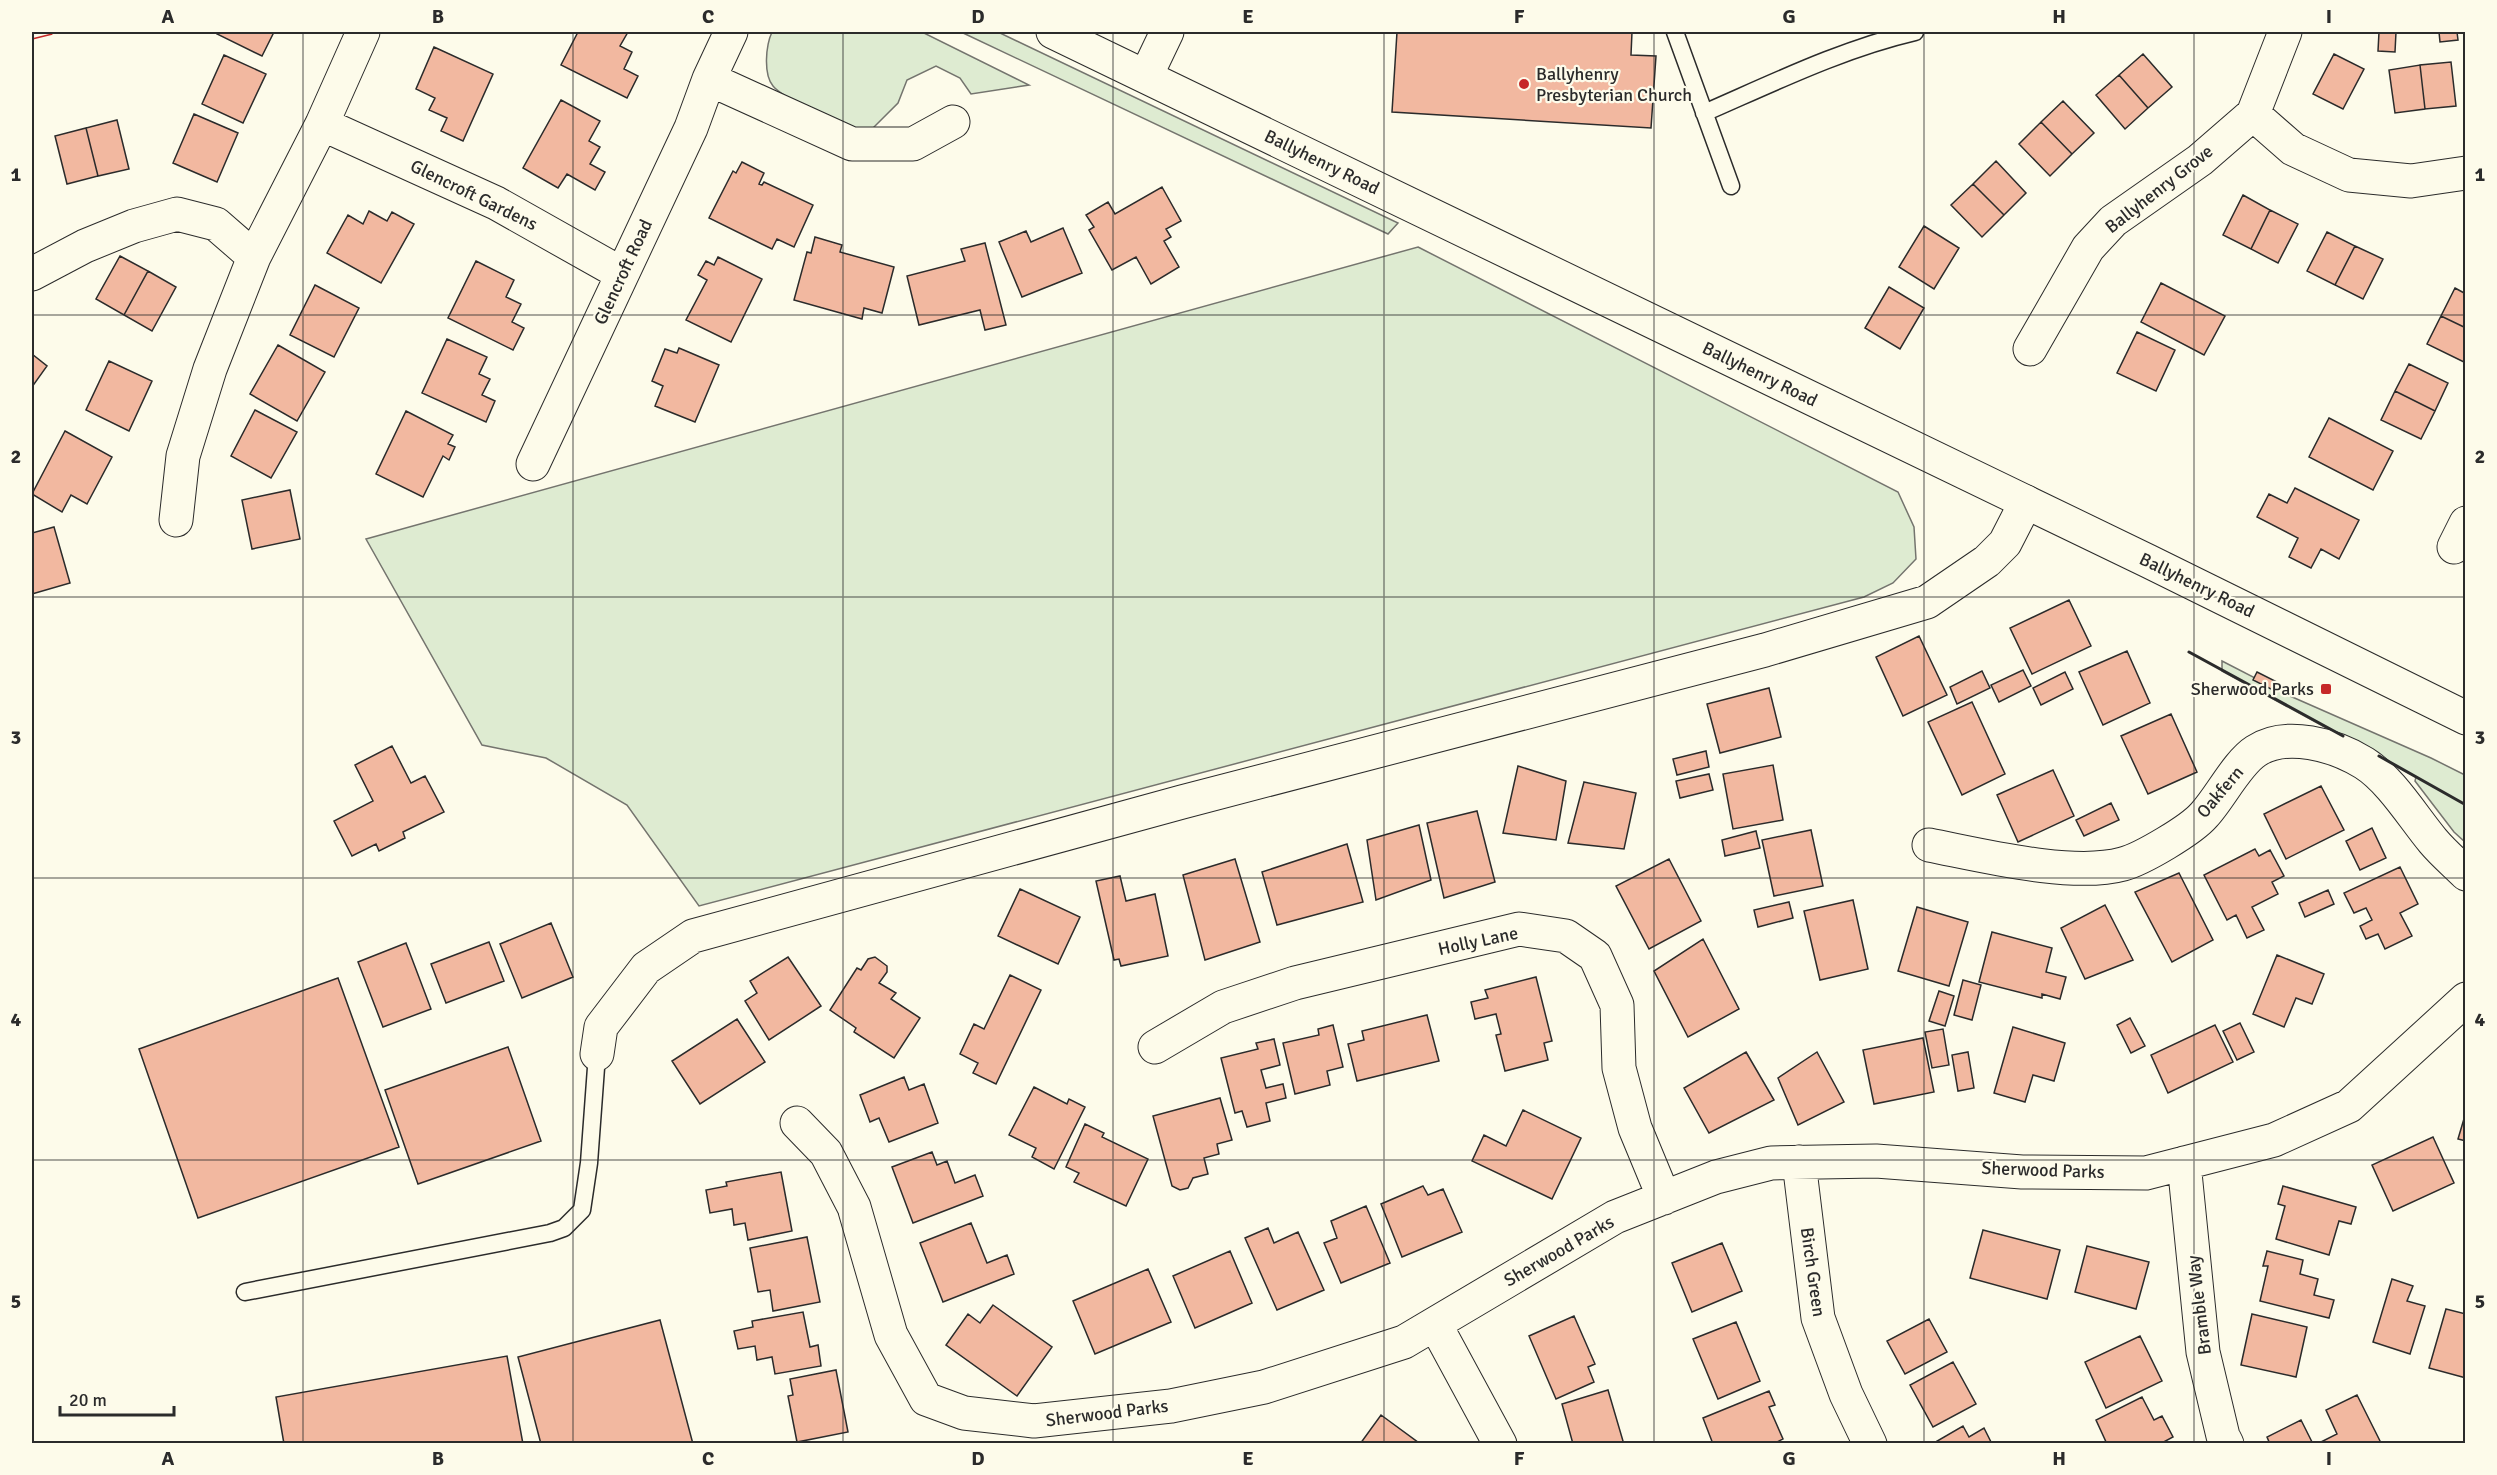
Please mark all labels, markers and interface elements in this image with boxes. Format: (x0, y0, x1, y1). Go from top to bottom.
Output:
text: A (162, 4, 175, 29)
text: B (432, 4, 444, 29)
text: C (702, 4, 714, 29)
text: D (971, 4, 985, 29)
text: E (1242, 4, 1254, 29)
text: F (1514, 4, 1525, 29)
text: G (1782, 4, 1796, 29)
text: H (2052, 4, 2066, 29)
text: I (2326, 4, 2332, 29)
place label: Ballyhenry Presbyterian Church (1536, 63, 1692, 106)
marker: Ballyhenry Presbyterian Church (1517, 77, 1531, 91)
street label: Ballyhenry Road (1261, 125, 1383, 199)
street label: Ballyhenry Grove (2101, 140, 2217, 238)
street label: Glencroft Gardens (407, 155, 541, 235)
text: 1 (11, 162, 22, 187)
text: 1 (2475, 162, 2486, 187)
street label: Glencroft Road (589, 216, 657, 328)
street label: Ballyhenry Road (1699, 337, 1821, 411)
text: 2 (11, 444, 21, 469)
text: 2 (2475, 444, 2485, 469)
street label: Ballyhenry Road (2136, 548, 2258, 622)
place label: Sherwood Parks (2191, 678, 2314, 700)
marker: Sherwood Parks (2319, 682, 2333, 696)
text: 3 (11, 725, 21, 750)
text: 3 (2475, 725, 2485, 750)
street label: Oakfern (2192, 762, 2248, 822)
street label: Holly Lane (1436, 922, 1520, 960)
text: 4 (11, 1007, 22, 1032)
text: 4 (2475, 1007, 2486, 1032)
street label: Sherwood Parks (1981, 1157, 2105, 1183)
street label: Sherwood Parks (1500, 1211, 1618, 1291)
street label: Birch Green (1796, 1226, 1830, 1318)
street label: Bramble Way (2182, 1253, 2216, 1356)
text: 5 (11, 1289, 21, 1314)
text: 5 (2475, 1289, 2485, 1314)
scale bar (60, 1379, 174, 1417)
text: 20 m (69, 1389, 107, 1411)
street label: Sherwood Parks (1044, 1395, 1170, 1431)
text: A (162, 1446, 175, 1471)
text: B (432, 1446, 444, 1471)
text: C (702, 1446, 714, 1471)
text: D (971, 1446, 985, 1471)
text: E (1242, 1446, 1254, 1471)
text: F (1514, 1446, 1525, 1471)
text: G (1782, 1446, 1796, 1471)
text: H (2052, 1446, 2066, 1471)
text: I (2326, 1446, 2332, 1471)

